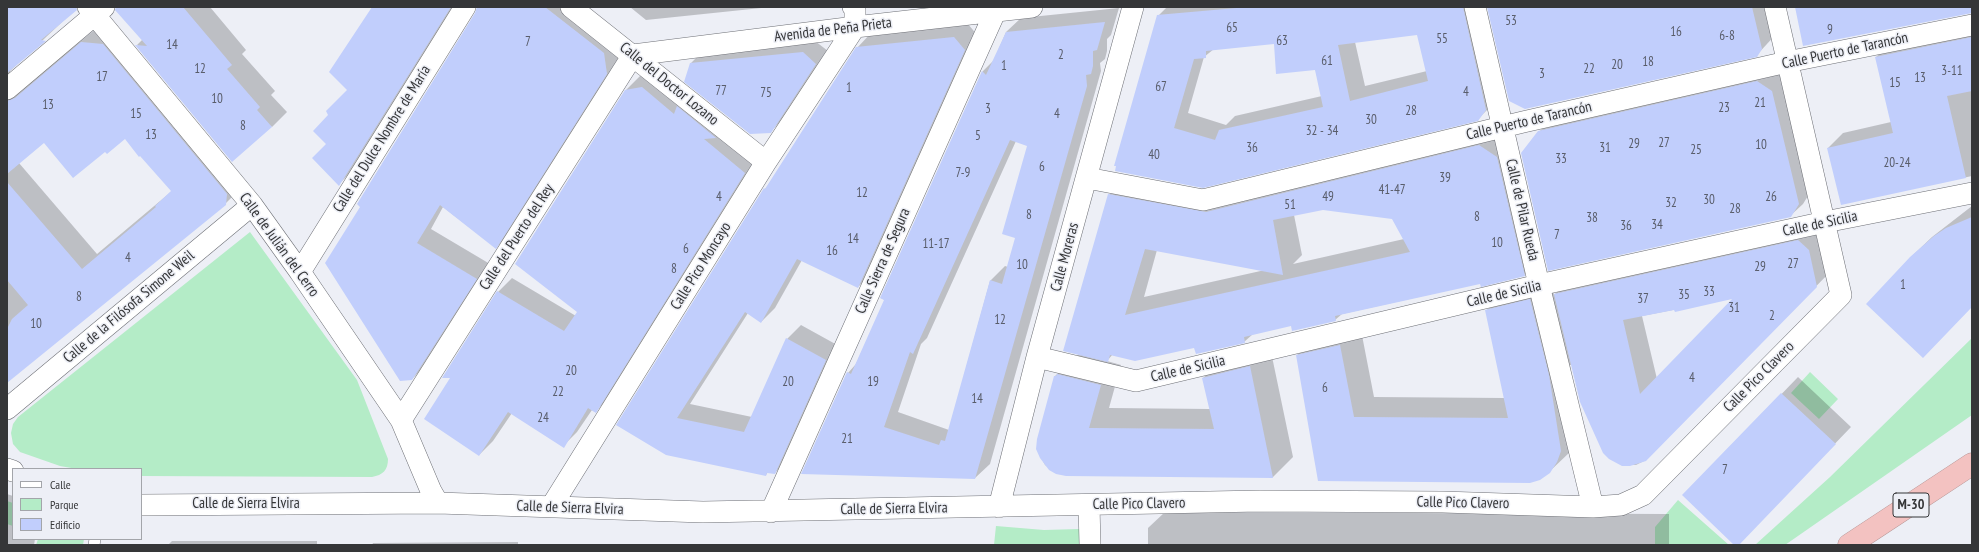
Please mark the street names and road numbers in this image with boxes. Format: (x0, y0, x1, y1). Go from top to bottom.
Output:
street label: Avenida de Peña Prieta (773, 14, 893, 46)
street label: Calle Puerto de Tarancón (1780, 29, 1910, 73)
street label: Calle del Doctor Lozano (616, 39, 722, 129)
street label: Calle del Dulce Nombre de María (329, 62, 435, 216)
street label: Calle Puerto de Tarancón (1464, 98, 1594, 144)
street label: Calle de Pilar Rueda (1502, 157, 1542, 263)
street label: Calle del Puerto del Rey (476, 180, 558, 294)
street label: Calle de Julián del Cerro (235, 189, 323, 301)
street label: Calle Sierra de Segura (852, 205, 914, 317)
street label: Calle de Sicilia (1781, 207, 1859, 241)
street label: Calle Pico Moncayo (667, 219, 735, 313)
street label: Calle Moreras (1047, 221, 1083, 293)
street label: Calle de la Filósofa Simone Weil (60, 247, 198, 367)
street label: Calle de Sicilia (1465, 277, 1543, 311)
street label: Calle Pico Clavero (1720, 338, 1798, 416)
street label: Calle de Sicilia (1149, 352, 1227, 386)
street label: Calle Pico Clavero (1416, 493, 1510, 513)
road number: M-30 (1893, 493, 1929, 517)
street label: Calle Pico Clavero (1092, 494, 1186, 514)
street label: Calle de Sierra Elvira (192, 495, 300, 513)
street label: Calle de Sierra Elvira (516, 497, 624, 519)
street label: Calle de Sierra Elvira (840, 499, 948, 519)

